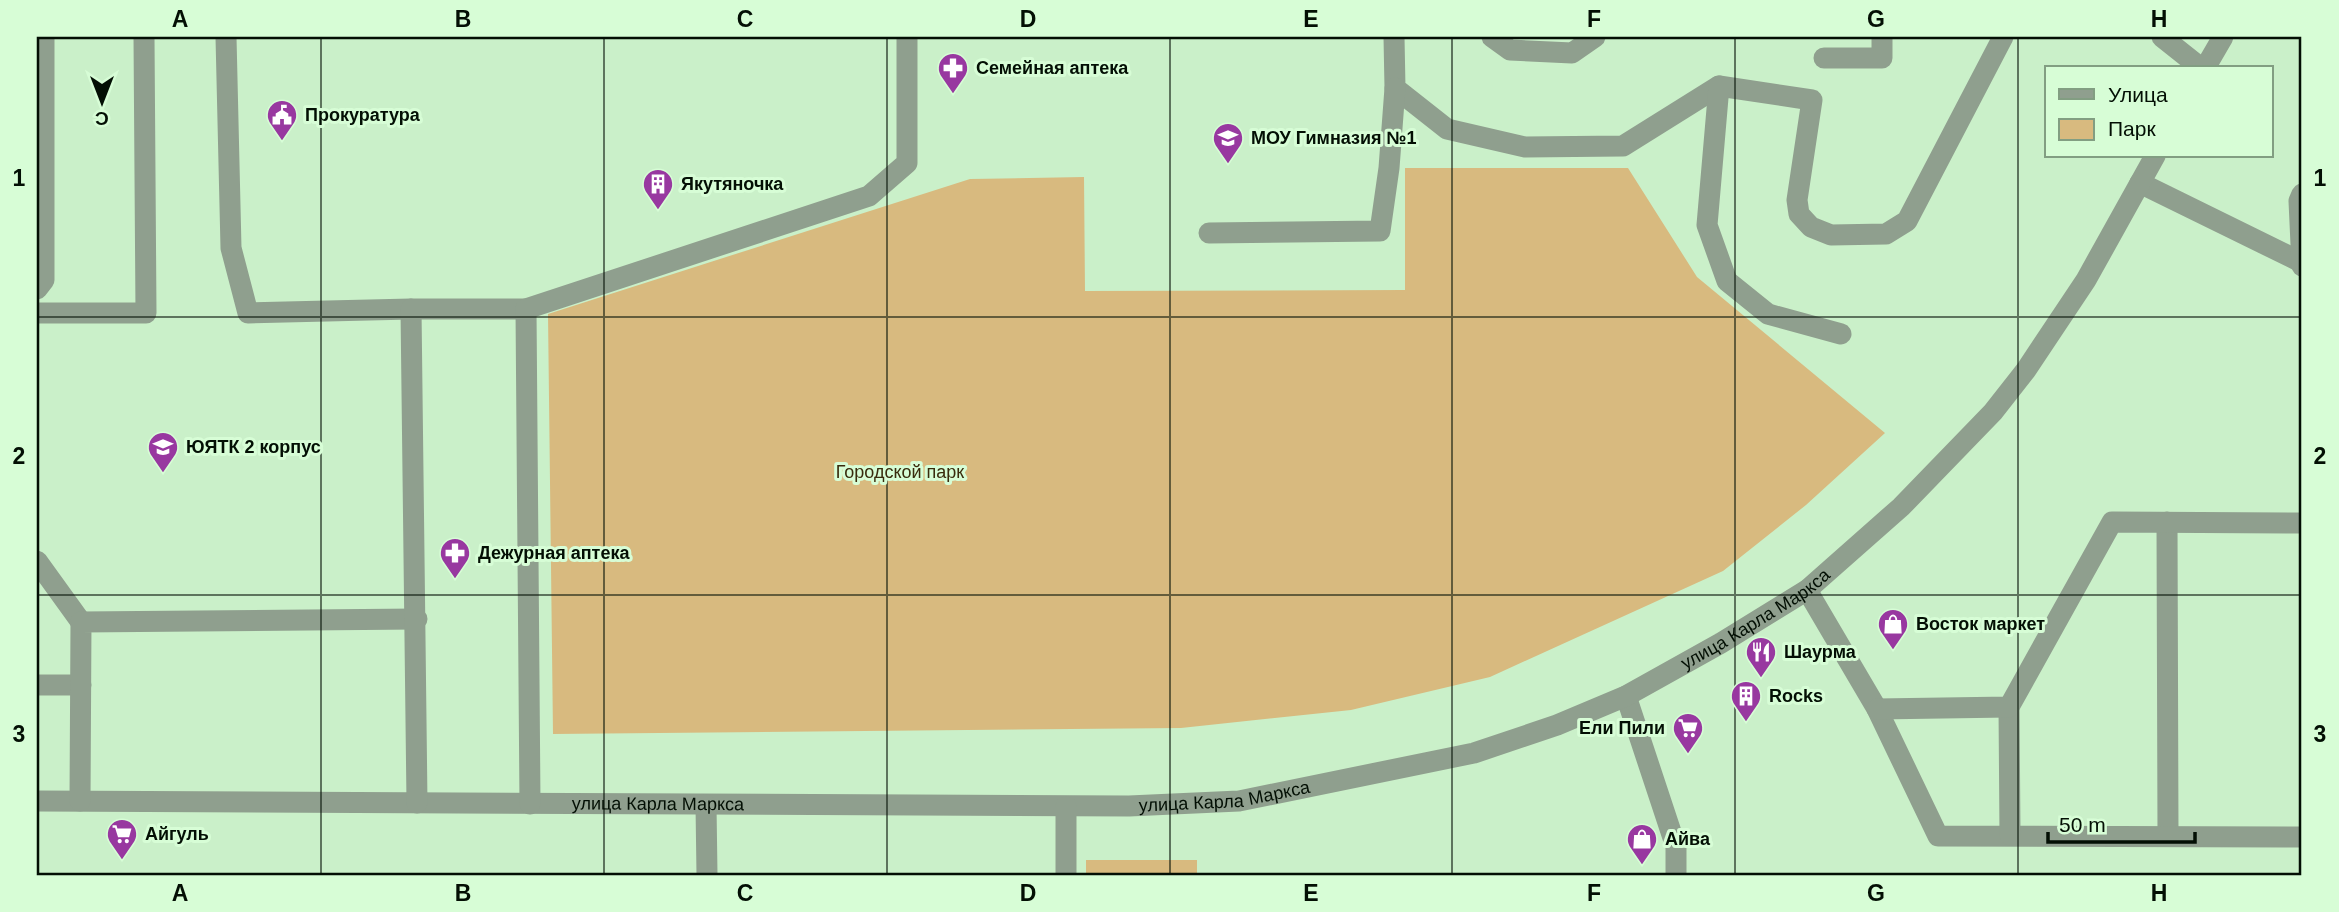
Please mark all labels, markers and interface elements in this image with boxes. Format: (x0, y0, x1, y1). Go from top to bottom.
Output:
text: A (172, 6, 188, 32)
text: B (455, 6, 471, 32)
text: C (737, 6, 753, 32)
text: D (1020, 6, 1036, 32)
text: E (1303, 6, 1319, 32)
text: F (1587, 6, 1601, 32)
text: G (1867, 6, 1885, 32)
text: H (2151, 6, 2167, 32)
pharmacy icon: Семейная аптека (936, 51, 970, 95)
place label: Семейная аптека (976, 58, 1129, 78)
north arrow (66, 66, 136, 136)
legend (2045, 66, 2272, 158)
text: Улица (2108, 83, 2168, 106)
public building icon: Прокуратура (265, 98, 299, 142)
place label: Прокуратура (305, 105, 421, 125)
text: С (95, 108, 109, 129)
text: Парк (2108, 117, 2156, 140)
school or university icon: МОУ Гимназия №1 (1211, 121, 1245, 165)
place label: МОУ Гимназия №1 (1251, 128, 1417, 148)
text: 1 (13, 165, 26, 191)
text: 1 (2314, 165, 2327, 191)
building icon: Якутяночка (641, 167, 675, 211)
place label: Якутяночка (681, 174, 784, 194)
school or university icon: ЮЯТК 2 корпус (146, 430, 180, 474)
place label: ЮЯТК 2 корпус (186, 437, 321, 457)
text: 2 (13, 443, 25, 469)
text: 2 (2314, 443, 2326, 469)
park label: Городской парк (836, 462, 964, 482)
pharmacy icon: Дежурная аптека (438, 536, 472, 580)
place label: Дежурная аптека (478, 543, 630, 563)
street label: улица Карла Маркса (1677, 564, 1835, 673)
shop icon: Восток маркет (1876, 607, 1910, 651)
place label: Восток маркет (1916, 614, 2045, 634)
restaurant icon: Шаурма (1744, 635, 1778, 679)
place label: Шаурма (1784, 642, 1857, 662)
building icon: Rocks (1729, 679, 1763, 723)
place label: Rocks (1769, 686, 1823, 706)
supermarket icon: Ели Пили (1671, 711, 1705, 755)
place label: Ели Пили (1579, 718, 1665, 738)
text: 3 (13, 721, 25, 747)
text: 3 (2314, 721, 2326, 747)
street label: улица Карла Маркса (1138, 777, 1313, 816)
street label: улица Карла Маркса (572, 793, 745, 814)
scale bar (2048, 800, 2196, 844)
text: 50 m (2059, 813, 2106, 836)
supermarket icon: Айгуль (105, 817, 139, 861)
shop icon: Айва (1625, 822, 1659, 866)
place label: Айгуль (145, 824, 209, 844)
place label: Айва (1665, 829, 1711, 849)
text: A (172, 880, 188, 906)
text: B (455, 880, 471, 906)
text: C (737, 880, 753, 906)
text: D (1020, 880, 1036, 906)
text: E (1303, 880, 1319, 906)
text: F (1587, 880, 1601, 906)
text: G (1867, 880, 1885, 906)
text: H (2151, 880, 2167, 906)

